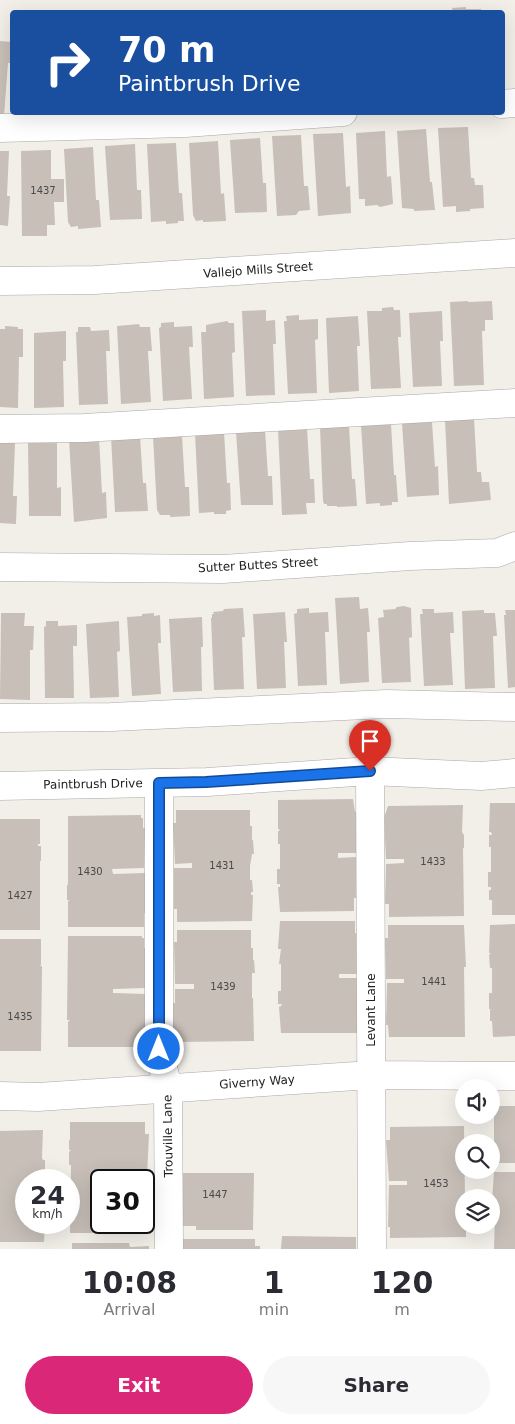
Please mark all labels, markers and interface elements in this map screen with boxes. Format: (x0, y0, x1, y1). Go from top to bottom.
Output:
icon: right (35, 30, 100, 95)
text: 70 m (118, 30, 215, 70)
text: Paintbrush Drive (118, 71, 300, 96)
house number: 1437 (30, 185, 56, 196)
street label: Vallejo Mills Street (203, 259, 314, 281)
street label: Sutter Buttes Street (198, 555, 319, 575)
pin (349, 720, 391, 771)
icon: arrive (356, 727, 384, 755)
street label: Paintbrush Drive (43, 776, 143, 792)
house number: 1433 (420, 856, 446, 867)
house number: 1431 (209, 860, 235, 871)
house number: 1430 (77, 866, 103, 877)
house number: 1427 (7, 890, 33, 901)
street label: Levant Lane (364, 973, 378, 1047)
house number: 1441 (421, 976, 447, 987)
house number: 1439 (210, 981, 236, 992)
house number: 1435 (7, 1011, 33, 1022)
position arrow (132, 1022, 184, 1074)
street label: Giverny Way (219, 1072, 295, 1092)
map controls (455, 1079, 500, 1234)
button: sound (455, 1079, 500, 1124)
street label: Trouville Lane (160, 1095, 176, 1178)
button: search (455, 1134, 500, 1179)
speed limit sign: 30 (90, 1169, 155, 1234)
house number: 1453 (423, 1178, 449, 1189)
text: 24 (30, 1181, 65, 1210)
house number: 1447 (202, 1189, 228, 1200)
button: layers (455, 1189, 500, 1234)
text: km/h (32, 1207, 63, 1221)
text: 10:08 (82, 1265, 177, 1300)
text: 1 (263, 1265, 284, 1300)
text: 120 (371, 1265, 433, 1300)
text: Arrival (103, 1300, 155, 1319)
text: min (259, 1300, 289, 1319)
text: m (394, 1300, 410, 1319)
button: Exit (25, 1356, 253, 1414)
button: Share (263, 1356, 490, 1414)

